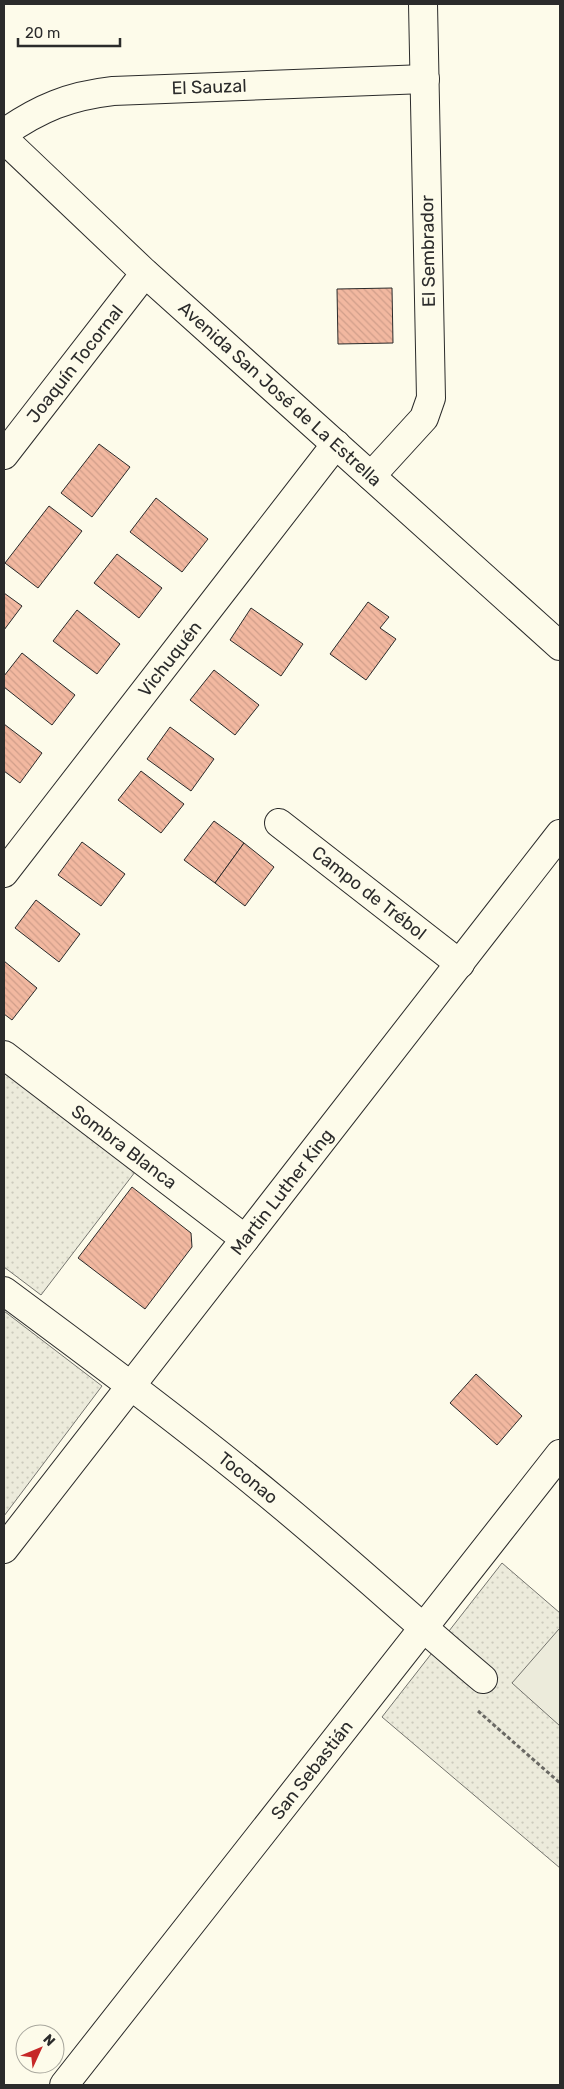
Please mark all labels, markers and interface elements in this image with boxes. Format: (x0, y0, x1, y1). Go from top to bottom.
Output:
scale bar (18, 15, 120, 47)
text: 20 m (25, 24, 60, 42)
street label: El Sauzal (171, 75, 247, 99)
street label: El Sembrador (416, 195, 440, 307)
street label: Avenida San José de La Estrella (174, 297, 386, 491)
street label: Joaquín Tocornal (22, 301, 128, 427)
street label: Vichuquén (134, 617, 206, 701)
street label: Campo de Trébol (307, 841, 431, 945)
street label: Sombra Blanca (67, 1100, 181, 1194)
street label: Martin Luther King (226, 1124, 338, 1260)
street label: Toconao (214, 1447, 282, 1509)
street label: San Sebastián (266, 1716, 358, 1824)
north arrow (15, 2024, 65, 2074)
text: N (39, 2031, 59, 2050)

